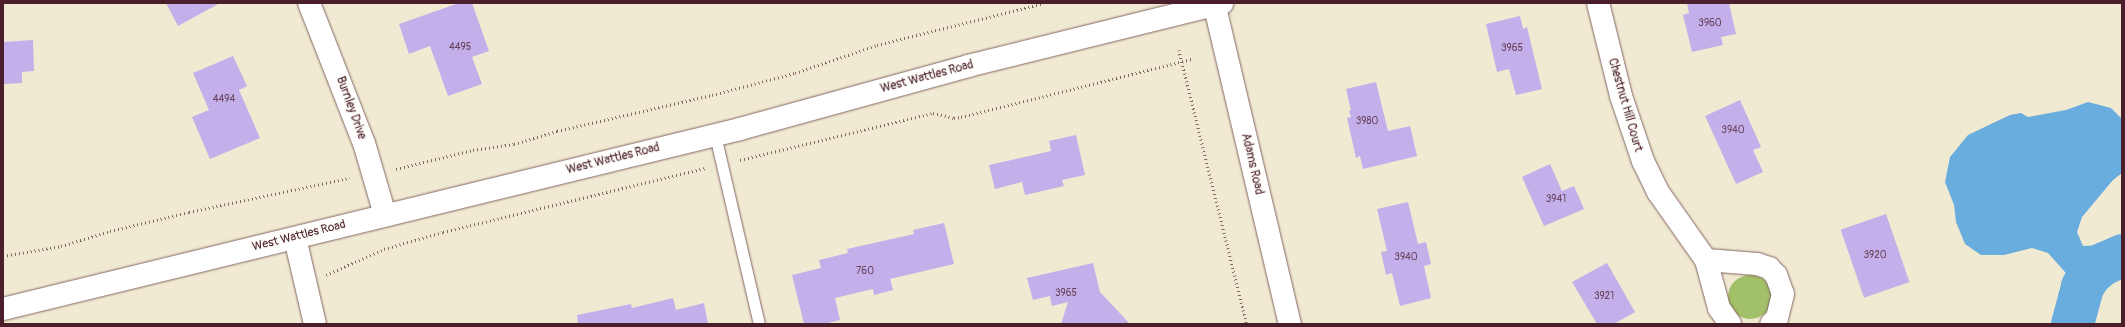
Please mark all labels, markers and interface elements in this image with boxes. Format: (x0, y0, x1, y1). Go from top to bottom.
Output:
house number: 3960 (1698, 18, 1722, 30)
house number: 4495 (449, 42, 471, 54)
house number: 3965 (1501, 43, 1523, 55)
street label: Chestnut Hill Court (1605, 57, 1645, 153)
street label: West Wattles Road (879, 58, 975, 96)
street label: Burnley Drive (333, 75, 369, 141)
house number: 4494 (213, 94, 235, 106)
house number: 3980 (1356, 116, 1378, 128)
house number: 3940 (1721, 125, 1745, 137)
street label: Adams Road (1238, 132, 1266, 196)
street label: West Wattles Road (565, 140, 661, 178)
house number: 3941 (1546, 194, 1566, 206)
street label: West Wattles Road (251, 217, 347, 255)
house number: 3920 (1863, 250, 1887, 262)
house number: 3940 (1394, 252, 1418, 264)
house number: 760 (856, 266, 874, 278)
house number: 3965 (1055, 288, 1077, 300)
house number: 3921 (1594, 291, 1614, 303)

